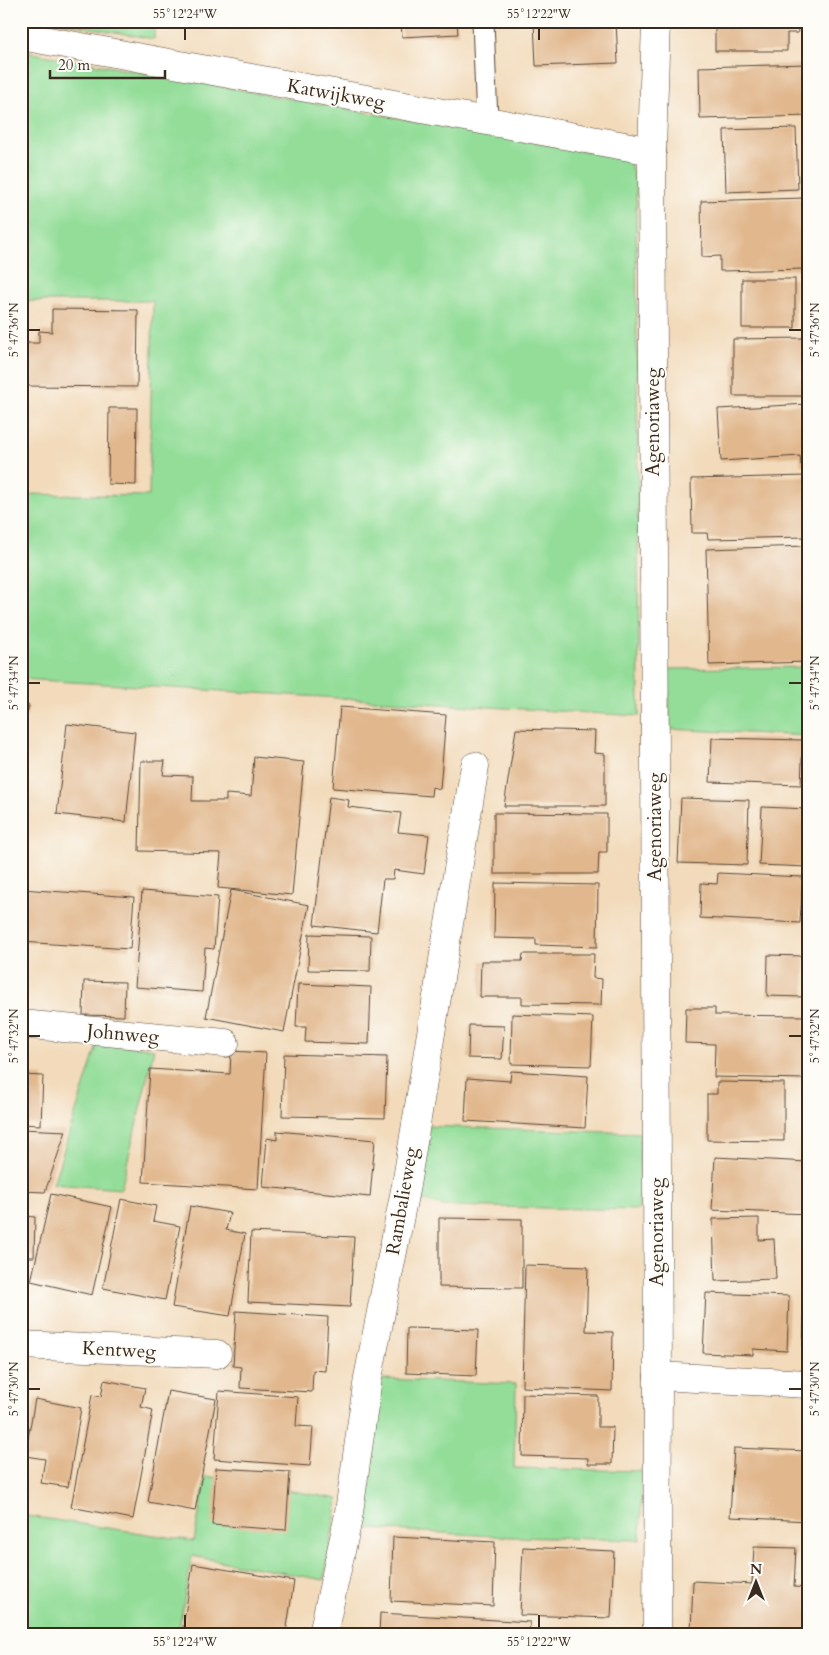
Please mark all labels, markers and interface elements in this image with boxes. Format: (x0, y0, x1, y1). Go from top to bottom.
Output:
text: 55°12'24"W (153, 6, 218, 22)
text: 55°12'22"W (507, 6, 572, 22)
scale bar (50, 48, 165, 80)
text: 20 m (58, 55, 90, 75)
street label: Katwijkweg (285, 73, 387, 115)
text: 5°47'36"N (6, 302, 22, 357)
text: 5°47'36"N (807, 302, 823, 357)
street label: Agenoriaweg (640, 367, 666, 476)
text: 5°47'34"N (6, 655, 22, 710)
text: 5°47'34"N (807, 655, 823, 710)
street label: Agenoriaweg (642, 772, 668, 881)
text: 5°47'32"N (6, 1008, 22, 1063)
text: 5°47'32"N (807, 1008, 823, 1063)
street label: Johnweg (83, 1018, 161, 1050)
street label: Rambalieweg (380, 1145, 424, 1257)
street label: Agenoriaweg (644, 1177, 670, 1286)
street label: Kentweg (81, 1335, 157, 1365)
text: 5°47'30"N (6, 1361, 22, 1416)
text: 5°47'30"N (807, 1361, 823, 1416)
north arrow (732, 1558, 782, 1608)
text: N (750, 1560, 762, 1579)
text: 55°12'24"W (153, 1634, 218, 1650)
text: 55°12'22"W (507, 1634, 572, 1650)

